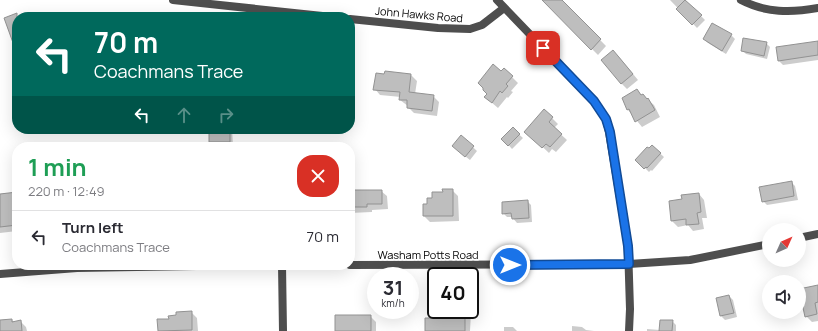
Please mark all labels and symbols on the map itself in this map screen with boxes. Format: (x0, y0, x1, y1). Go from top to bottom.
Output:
street label: John Hawks Road (374, 3, 464, 25)
pin (526, 31, 560, 65)
north arrow (762, 223, 806, 267)
position arrow (489, 244, 531, 286)
street label: Washam Potts Road (377, 247, 479, 262)
speed limit sign: 40 (427, 267, 479, 319)

